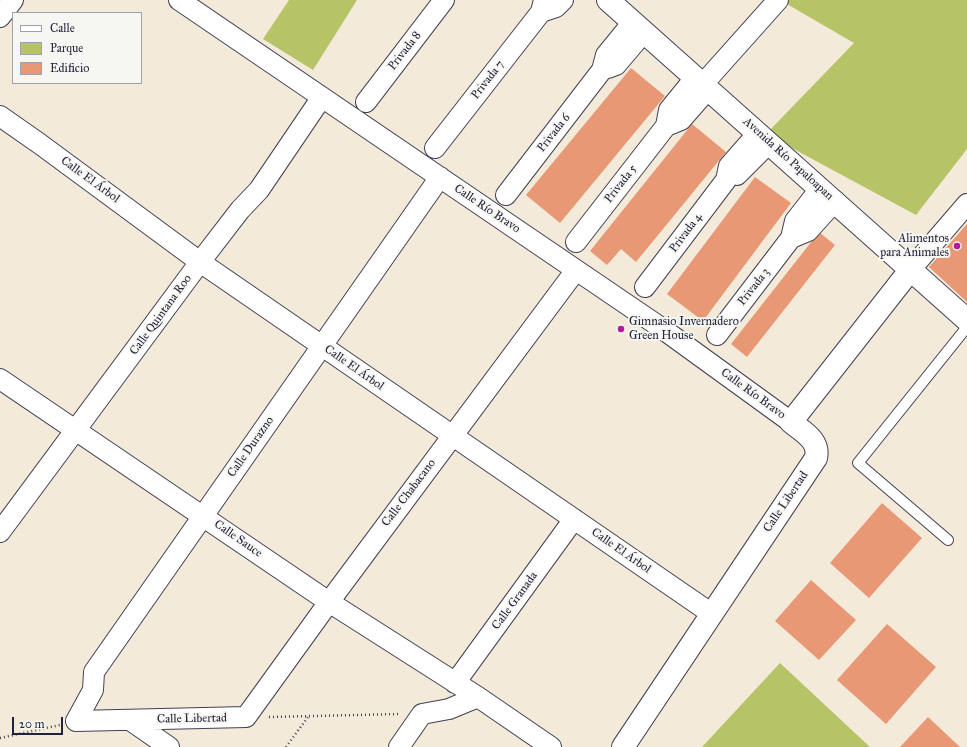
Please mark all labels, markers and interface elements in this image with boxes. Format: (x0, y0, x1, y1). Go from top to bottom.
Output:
legend (12, 12, 142, 84)
text: Calle (50, 21, 75, 35)
street label: Privada 8 (385, 29, 425, 73)
text: Parque (50, 41, 83, 55)
street label: Privada 7 (468, 58, 508, 102)
text: Edificio (50, 61, 89, 75)
street label: Privada 6 (534, 111, 574, 155)
street label: Avenida Río Papaloapan (740, 115, 836, 203)
street label: Calle El Árbol (58, 154, 122, 206)
street label: Privada 5 (602, 162, 640, 206)
street label: Calle Río Bravo (451, 182, 523, 236)
street label: Privada 4 (667, 210, 705, 256)
place label: Alimentos para Animales (880, 232, 949, 260)
marker: Alimentos para Animales (952, 241, 962, 251)
street label: Privada 3 (735, 265, 773, 309)
street label: Calle Quintana Roo (127, 272, 195, 358)
place label: Gimnasio Invernadero Green House (629, 315, 739, 343)
marker: Gimnasio Invernadero Green House (616, 324, 626, 334)
street label: Calle El Árbol (321, 342, 387, 394)
street label: Calle Río Bravo (718, 366, 788, 422)
street label: Calle Durazno (225, 414, 277, 480)
street label: Calle Chabacano (379, 456, 439, 530)
street label: Calle Libertad (760, 469, 812, 535)
street label: Calle Sauce (211, 517, 265, 561)
street label: Calle El Árbol (588, 525, 654, 577)
street label: Calle Granada (489, 569, 541, 633)
scale bar (14, 709, 65, 735)
street label: Calle Libertad (157, 711, 227, 727)
text: 20 m (19, 717, 45, 731)

